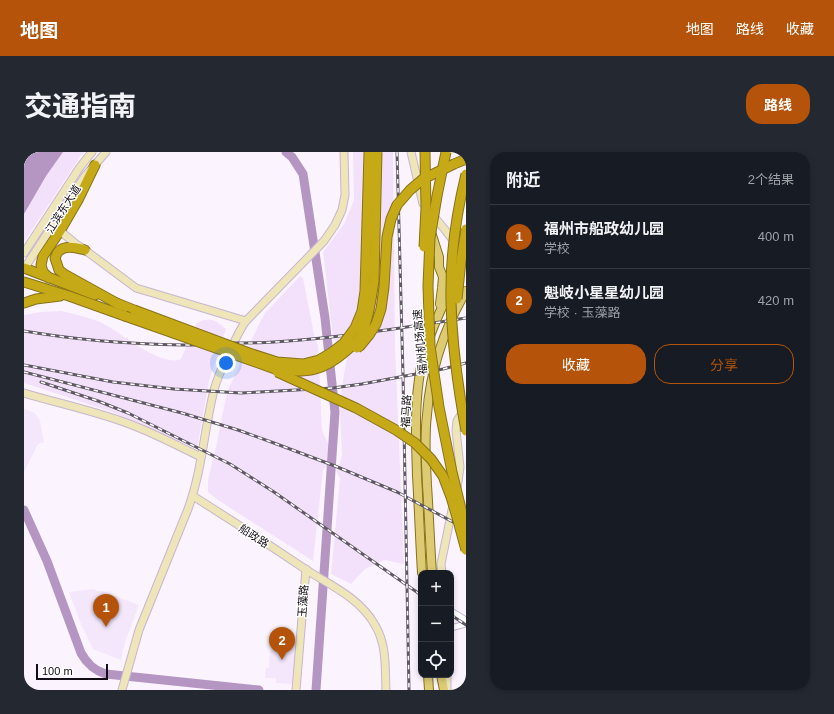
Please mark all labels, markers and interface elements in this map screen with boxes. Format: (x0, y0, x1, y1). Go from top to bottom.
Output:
text: 地图 (20, 20, 58, 41)
text: 地图 (686, 21, 714, 37)
text: 路线 (736, 21, 764, 37)
text: 收藏 (786, 21, 814, 37)
button: 路线 (746, 84, 810, 124)
text: 交通指南 (24, 91, 136, 122)
text: 附近 (506, 171, 540, 190)
text: 2个结果 (748, 172, 794, 187)
street label: 江滨东大道 (43, 183, 83, 235)
text: 福州市船政幼儿园 (544, 220, 664, 237)
text: 1 (515, 229, 523, 244)
text: 400 m (758, 229, 794, 244)
text: 学校 (544, 241, 570, 256)
text: 魁岐小星星幼儿园 (544, 284, 664, 301)
text: 2 (515, 293, 523, 308)
text: 420 m (758, 293, 794, 308)
text: 学校 · 玉藻路 (544, 305, 621, 320)
street label: 福州机场高速 (411, 309, 429, 375)
button: 收藏 (506, 344, 646, 384)
button: 分享 (654, 344, 794, 384)
your location (216, 353, 236, 373)
street label: 福马路 (399, 394, 413, 428)
street label: 船政路 (237, 522, 271, 550)
map controls (418, 570, 454, 678)
button: + (418, 570, 454, 606)
street label: 玉藻路 (296, 584, 310, 618)
pin: 1 (93, 594, 119, 627)
button: − (418, 606, 454, 642)
pin: 2 (269, 627, 295, 660)
button: locate (418, 642, 454, 678)
scale bar (36, 662, 108, 681)
text: 100 m (42, 665, 73, 677)

